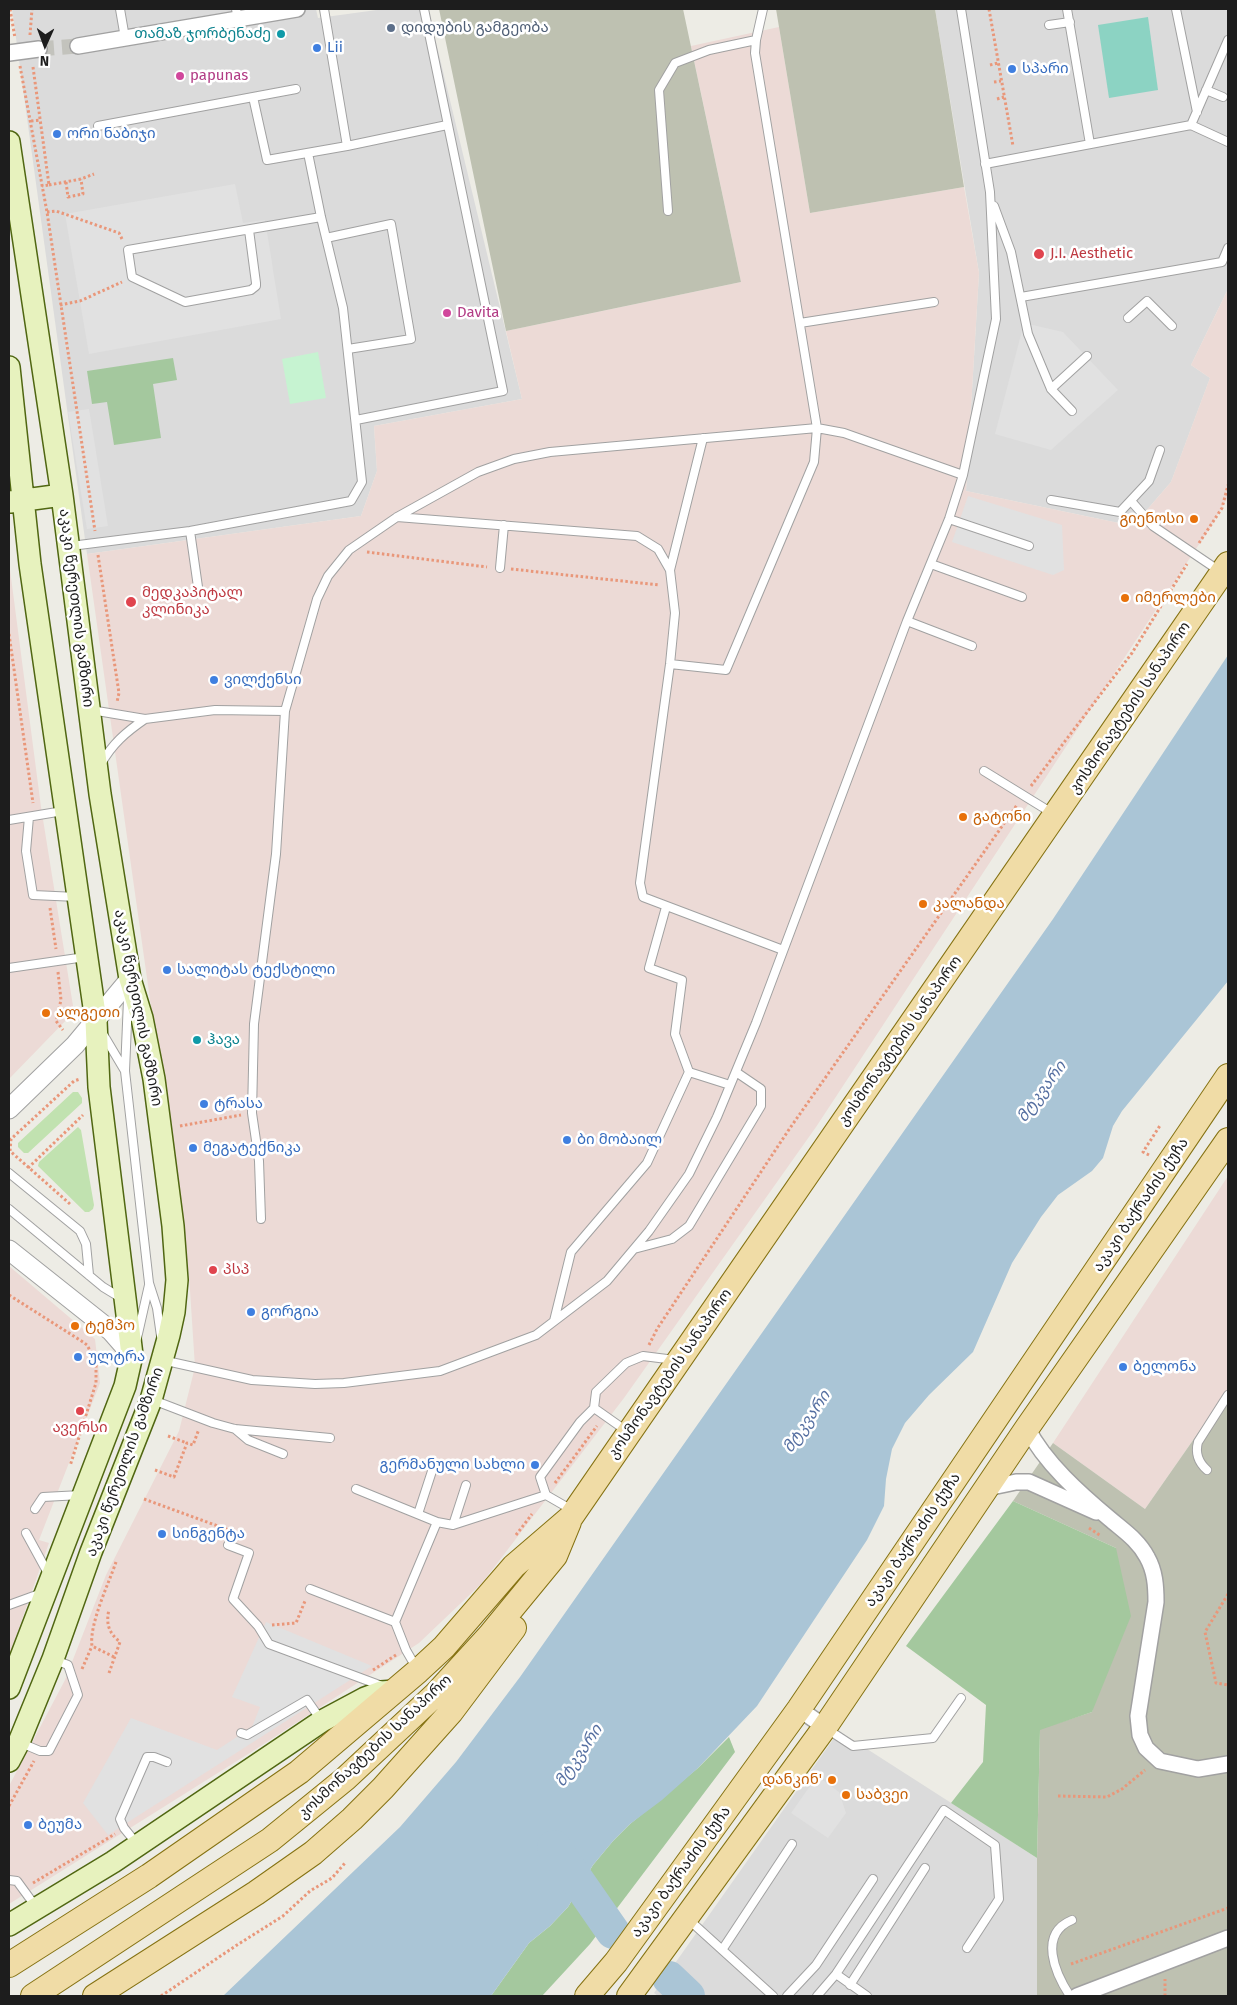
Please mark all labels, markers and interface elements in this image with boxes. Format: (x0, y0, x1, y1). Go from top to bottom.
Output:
place label: დიდუბის გამგეობა (401, 19, 549, 37)
north arrow (20, 20, 70, 70)
marker: დიდუბის გამგეობა (385, 22, 397, 34)
place label: თამაზ ჯორბენაძე (134, 25, 271, 43)
marker: თამაზ ჯორბენაძე (275, 28, 287, 40)
place label: Lii (327, 39, 343, 57)
marker: Lii (311, 42, 323, 54)
text: N (40, 52, 49, 69)
place label: სპარი (1022, 60, 1069, 78)
marker: სპარი (1006, 63, 1018, 75)
place label: papunas (190, 67, 248, 85)
marker: papunas (174, 70, 186, 82)
place label: ორი ნაბიჯი (67, 125, 156, 143)
marker: ორი ნაბიჯი (51, 128, 63, 140)
place label: J.I. Aesthetic (1050, 245, 1133, 263)
marker: J.I. Aesthetic (1032, 247, 1046, 261)
place label: Davita (457, 304, 500, 322)
marker: Davita (441, 307, 453, 319)
street label: აკაკი წერეთლის გამზირი (55, 508, 97, 708)
place label: გიენოსი (1119, 510, 1184, 528)
marker: გიენოსი (1188, 513, 1200, 525)
place label: მედკაპიტალ კლინიკა (142, 584, 243, 619)
place label: იმერლები (1135, 589, 1216, 607)
marker: იმერლები (1119, 592, 1131, 604)
marker: მედკაპიტალ კლინიკა (124, 595, 138, 609)
street label: კოსმონავტების სანაპირო (1066, 619, 1194, 797)
place label: ვილქენსი (224, 671, 302, 689)
marker: ვილქენსი (208, 674, 220, 686)
place label: გატონი (973, 808, 1031, 826)
marker: გატონი (957, 811, 969, 823)
place label: კალანდა (933, 895, 1005, 913)
marker: კალანდა (917, 898, 929, 910)
street label: აკაკი წერეთლის გამზირი (110, 908, 166, 1108)
street label: კოსმონავტების სანაპირო (834, 952, 966, 1130)
place label: სალიტას ტექსტილი (177, 961, 335, 979)
marker: სალიტას ტექსტილი (161, 964, 173, 976)
place label: ალგეთი (56, 1004, 120, 1022)
marker: ალგეთი (40, 1007, 52, 1019)
place label: ჰავა (207, 1031, 240, 1049)
marker: ჰავა (191, 1034, 203, 1046)
water label: მტკვარი (1013, 1058, 1071, 1126)
place label: ტრასა (214, 1095, 263, 1113)
marker: ტრასა (198, 1098, 210, 1110)
place label: ბი მობაილ (577, 1131, 662, 1149)
marker: ბი მობაილ (561, 1134, 573, 1146)
street label: აკაკი ბაქრაძის ქუჩა (1089, 1135, 1193, 1275)
place label: მეგატექნიკა (203, 1139, 301, 1157)
marker: მეგატექნიკა (187, 1142, 199, 1154)
place label: პსპ (223, 1261, 249, 1279)
marker: პსპ (207, 1264, 219, 1276)
street label: კოსმონავტების სანაპირო (604, 1285, 736, 1463)
place label: გორგია (261, 1303, 319, 1321)
marker: გორგია (245, 1306, 257, 1318)
place label: ტემპო (85, 1317, 135, 1335)
marker: ტემპო (69, 1320, 81, 1332)
place label: ულტრა (88, 1348, 145, 1366)
marker: ულტრა (72, 1351, 84, 1363)
place label: ბელონა (1133, 1358, 1196, 1376)
marker: ბელონა (1117, 1361, 1129, 1373)
street label: აკაკი წერეთლის გამზირი (82, 1365, 168, 1559)
water label: მტკვარი (779, 1387, 835, 1457)
marker: ავერსი (74, 1405, 86, 1417)
place label: ავერსი (52, 1419, 108, 1437)
place label: გერმანული სახლი (380, 1456, 525, 1474)
marker: გერმანული სახლი (529, 1459, 541, 1471)
street label: აკაკი ბაქრაძის ქუჩა (861, 1470, 965, 1610)
place label: სინგენტა (172, 1525, 245, 1543)
marker: სინგენტა (156, 1528, 168, 1540)
street label: კოსმონავტების სანაპირო (294, 1671, 456, 1823)
water label: მტკვარი (551, 1721, 607, 1791)
place label: დანკინ' (762, 1771, 822, 1789)
marker: დანკინ' (826, 1774, 838, 1786)
place label: საბვეი (856, 1786, 908, 1804)
marker: საბვეი (840, 1789, 852, 1801)
street label: აკაკი ბაქრაძის ქუჩა (627, 1803, 735, 1941)
place label: ბეუმა (38, 1816, 82, 1834)
marker: ბეუმა (22, 1819, 34, 1831)

